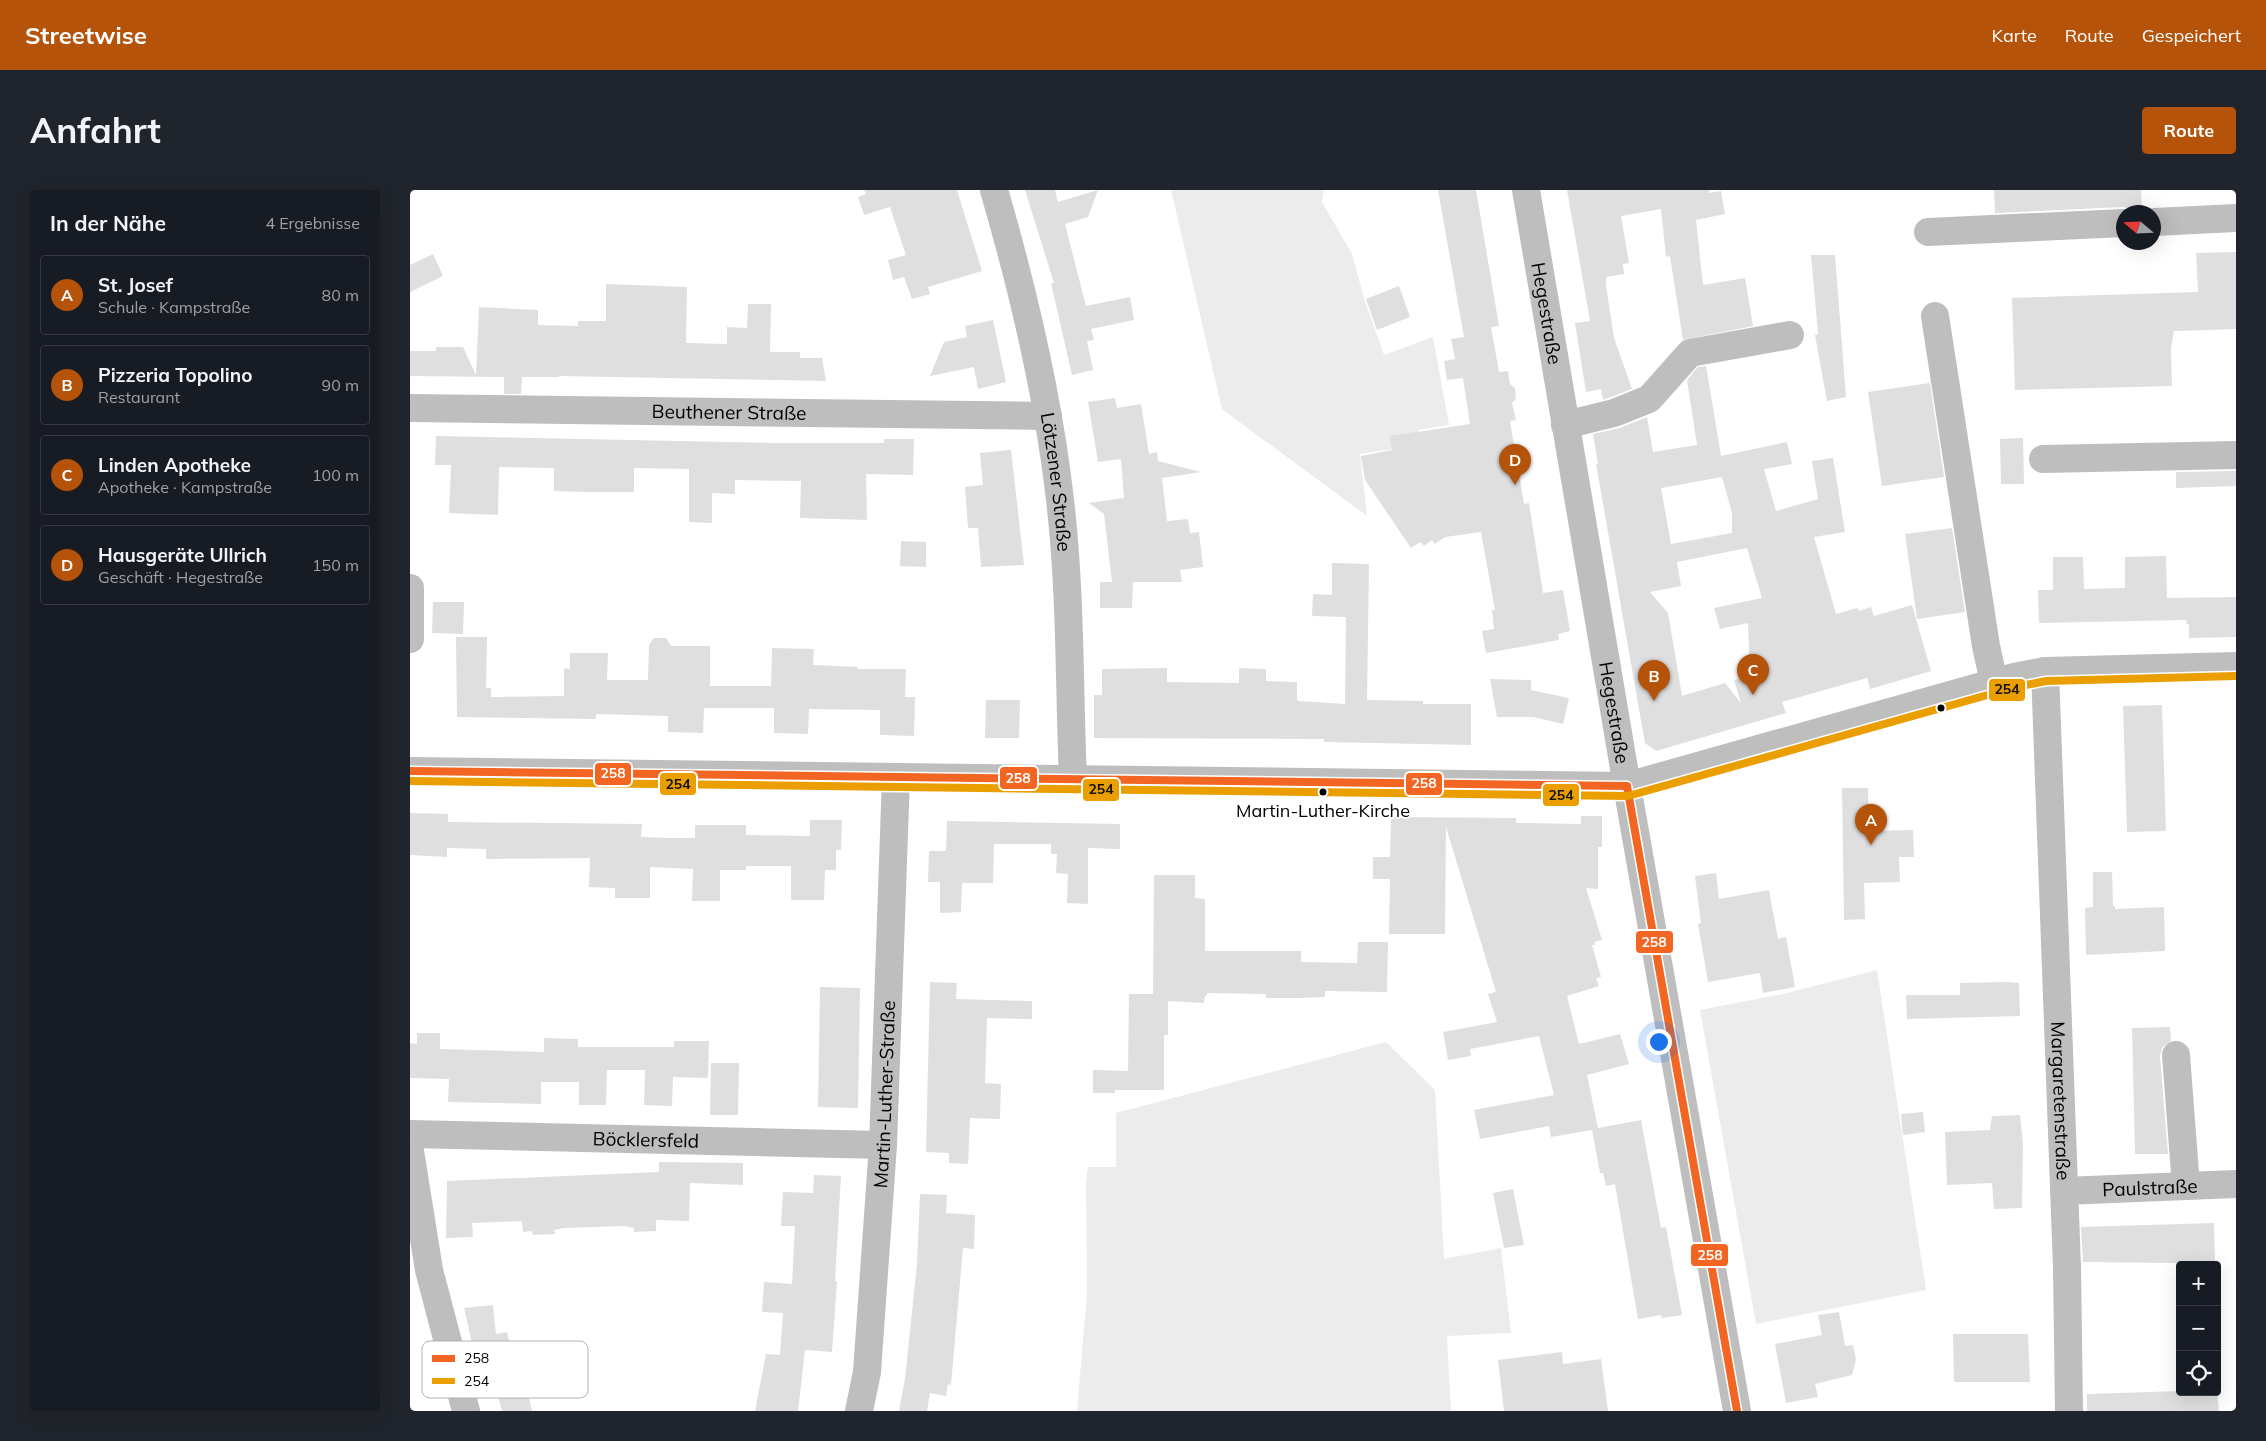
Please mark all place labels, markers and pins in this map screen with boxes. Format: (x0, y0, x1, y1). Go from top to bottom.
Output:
pin: D (1499, 444, 1531, 485)
pin: C (1737, 654, 1769, 695)
pin: B (1638, 660, 1670, 701)
unlabelled marker (1936, 703, 1946, 713)
marker: Martin-Luther-Kirche (1318, 787, 1328, 797)
place label: Martin-Luther-Kirche (1236, 799, 1410, 822)
pin: A (1855, 804, 1887, 845)

